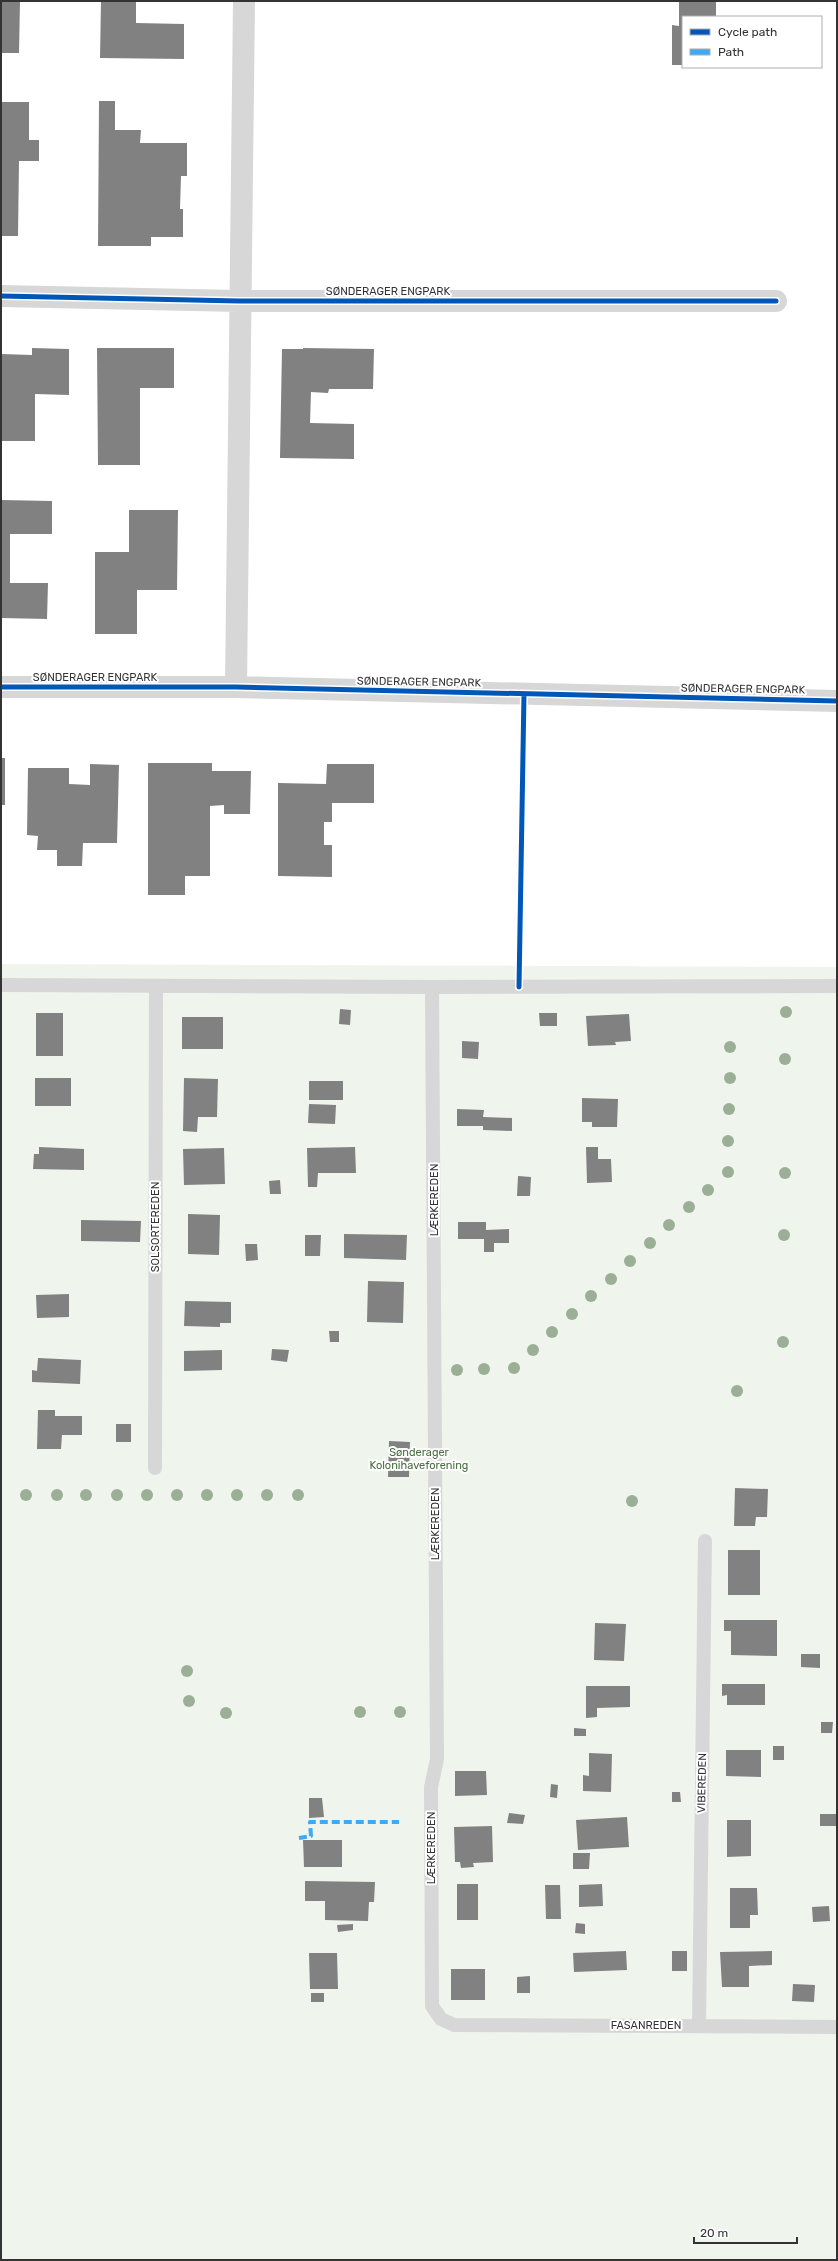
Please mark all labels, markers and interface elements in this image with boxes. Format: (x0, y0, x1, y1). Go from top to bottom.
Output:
legend (682, 16, 822, 68)
text: Cycle path (718, 25, 777, 39)
text: Path (718, 45, 744, 59)
street label: SØNDERAGER ENGPARK (326, 285, 451, 298)
street label: SØNDERAGER ENGPARK (33, 671, 158, 684)
street label: SØNDERAGER ENGPARK (357, 674, 482, 690)
street label: SØNDERAGER ENGPARK (681, 681, 806, 697)
street label: LÆRKEREDEN (428, 1164, 441, 1236)
street label: SOLSORTEREDEN (149, 1182, 162, 1272)
park label: Sønderager Kolonihaveforening (370, 1446, 468, 1472)
street label: LÆRKEREDEN (429, 1488, 442, 1560)
street label: VIBEREDEN (695, 1753, 709, 1813)
street label: LÆRKEREDEN (425, 1812, 438, 1884)
street label: FASANREDEN (611, 2019, 681, 2032)
scale bar (694, 2219, 797, 2245)
text: 20 m (700, 2226, 728, 2240)

